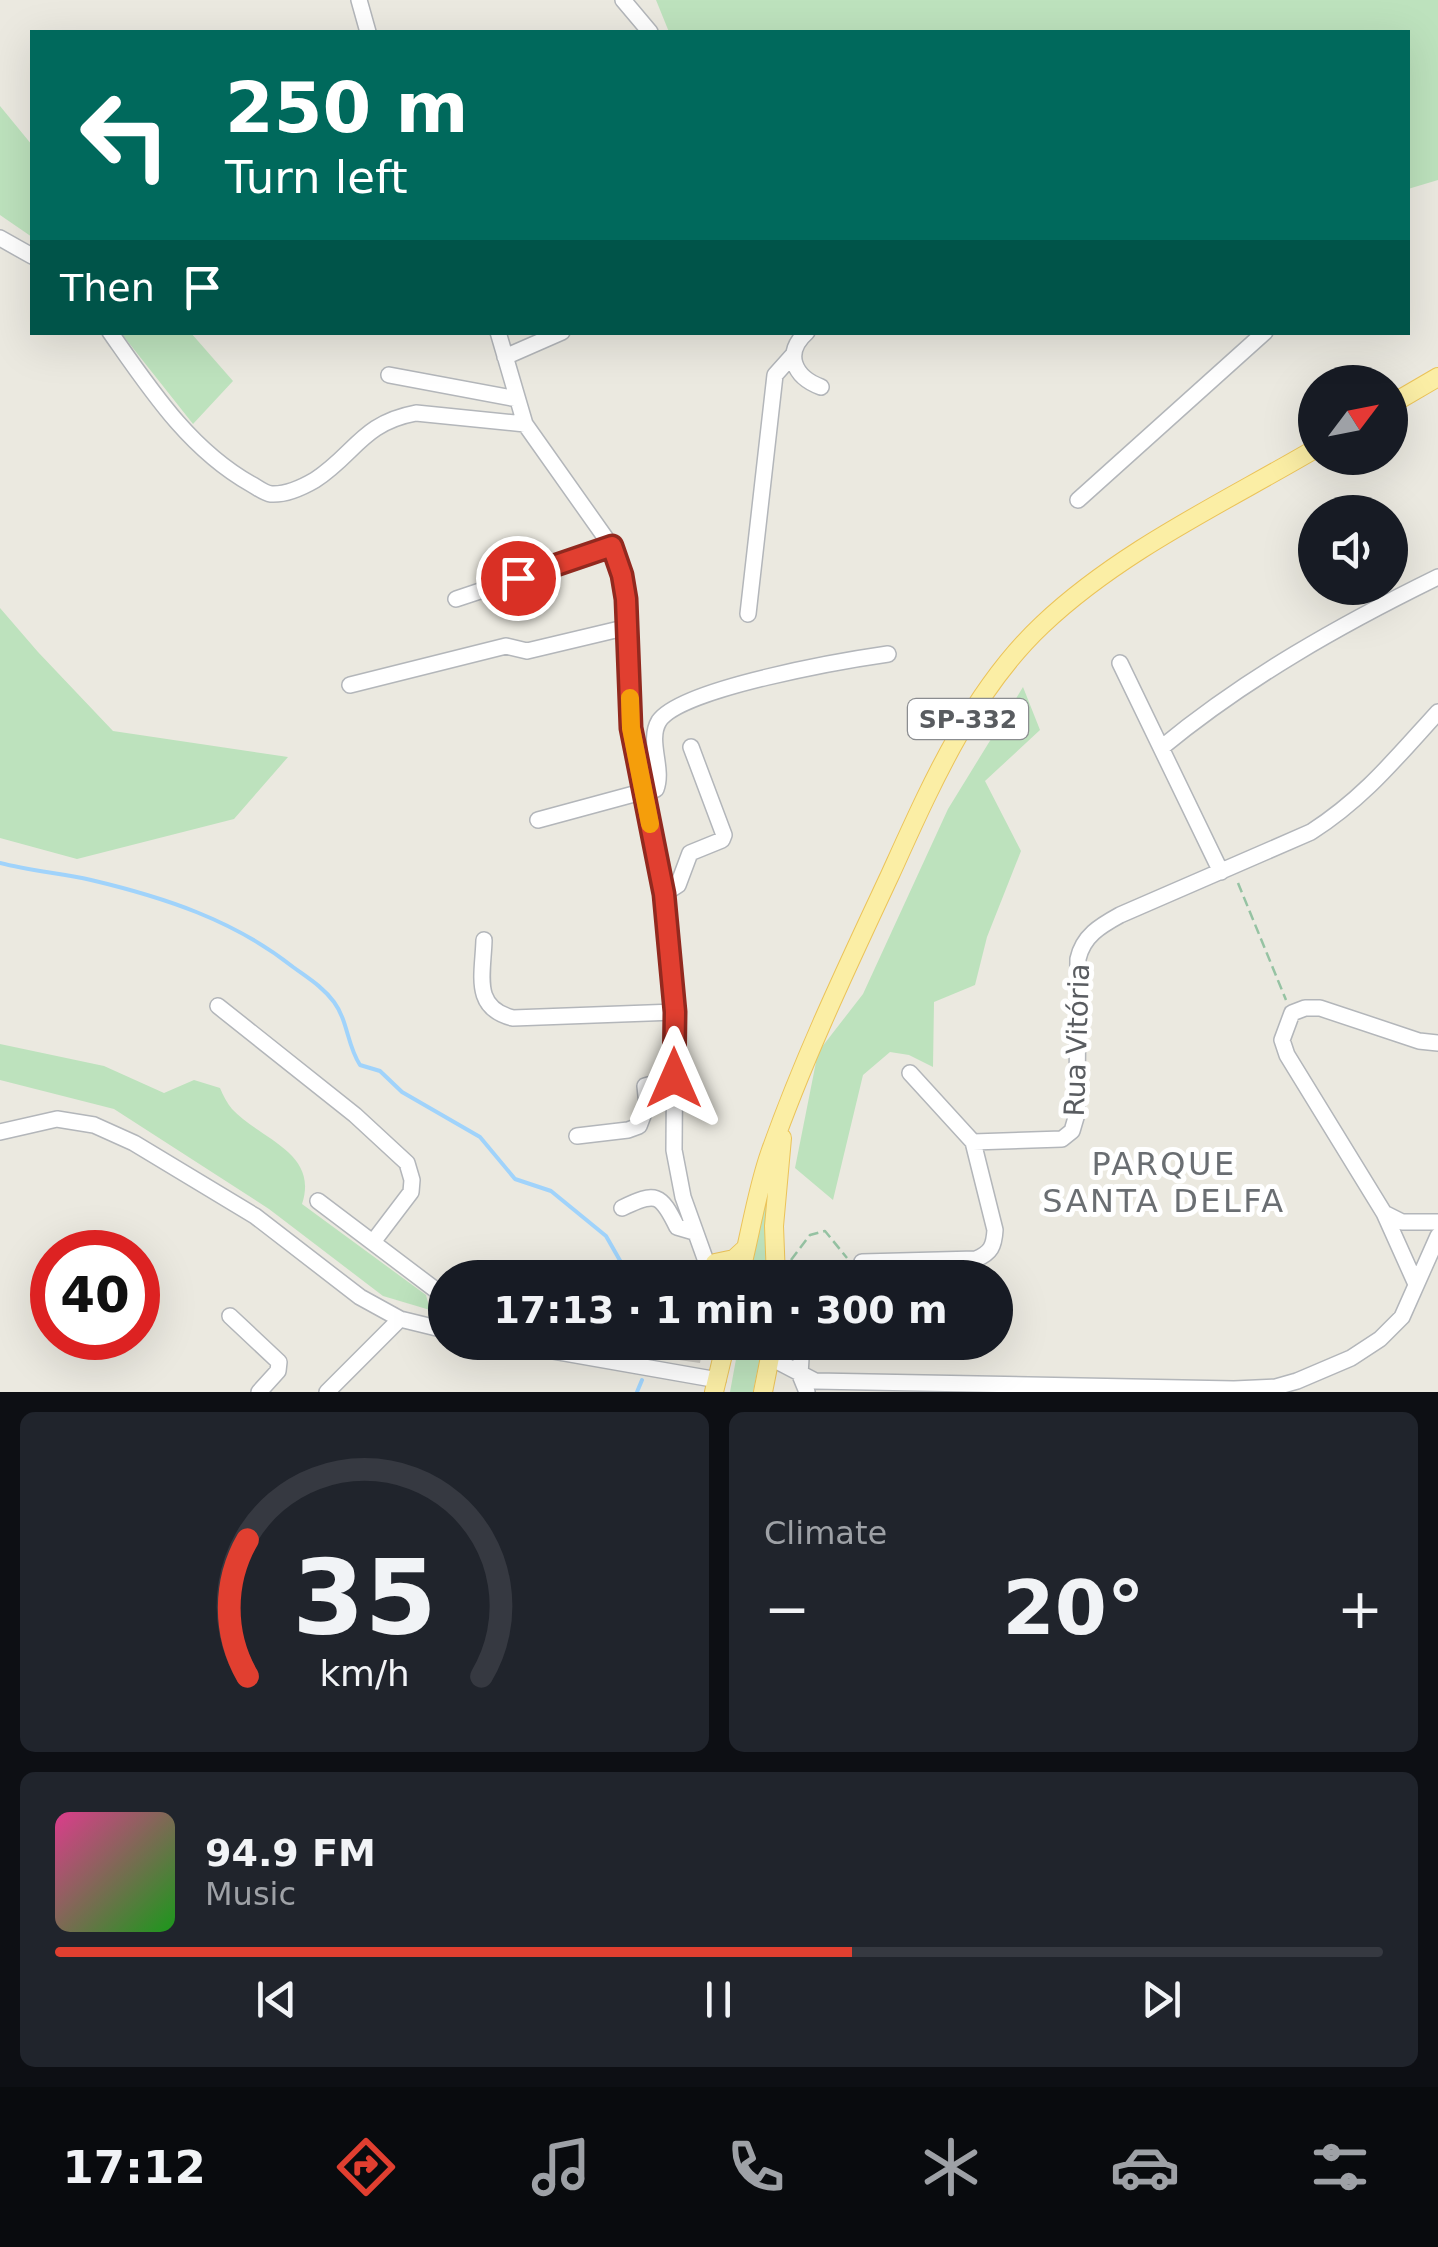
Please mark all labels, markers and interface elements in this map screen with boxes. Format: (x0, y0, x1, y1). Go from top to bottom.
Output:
text: 250 m (225, 67, 468, 149)
icon: left (60, 70, 190, 200)
text: Turn left (225, 151, 408, 204)
icon: arrive (175, 260, 230, 315)
text: Then (60, 266, 155, 310)
north arrow (1298, 365, 1408, 475)
map controls (1298, 365, 1408, 605)
button: sound (1298, 495, 1408, 605)
pin (476, 536, 561, 621)
icon: arrive (491, 551, 546, 606)
road number: SP-332 (908, 699, 1028, 739)
street label: Rua Vitória (1058, 963, 1096, 1117)
position arrow (622, 1026, 726, 1130)
district label: PARQUE SANTA DELFA (1042, 1145, 1286, 1220)
speed limit sign: 40 (30, 1230, 160, 1360)
text: 17:13 · 1 min · 300 m (493, 1288, 948, 1332)
text: Climate (764, 1514, 887, 1552)
text: 35 (292, 1537, 437, 1659)
text: 20° (1003, 1564, 1144, 1652)
text: − (764, 1577, 810, 1641)
text: + (1337, 1577, 1383, 1641)
text: km/h (319, 1653, 410, 1694)
text: 94.9 FM (205, 1831, 376, 1875)
text: Music (205, 1875, 296, 1913)
icon: previous (249, 1972, 304, 2027)
icon: pause (691, 1972, 746, 2027)
icon: next (1134, 1972, 1189, 2027)
icon: directions (331, 2132, 401, 2202)
icon: music (526, 2132, 596, 2202)
icon: phone (721, 2132, 791, 2202)
icon: climate (916, 2132, 986, 2202)
icon: car (1110, 2132, 1180, 2202)
icon: filters (1305, 2132, 1375, 2202)
text: 17:12 (62, 2141, 206, 2194)

